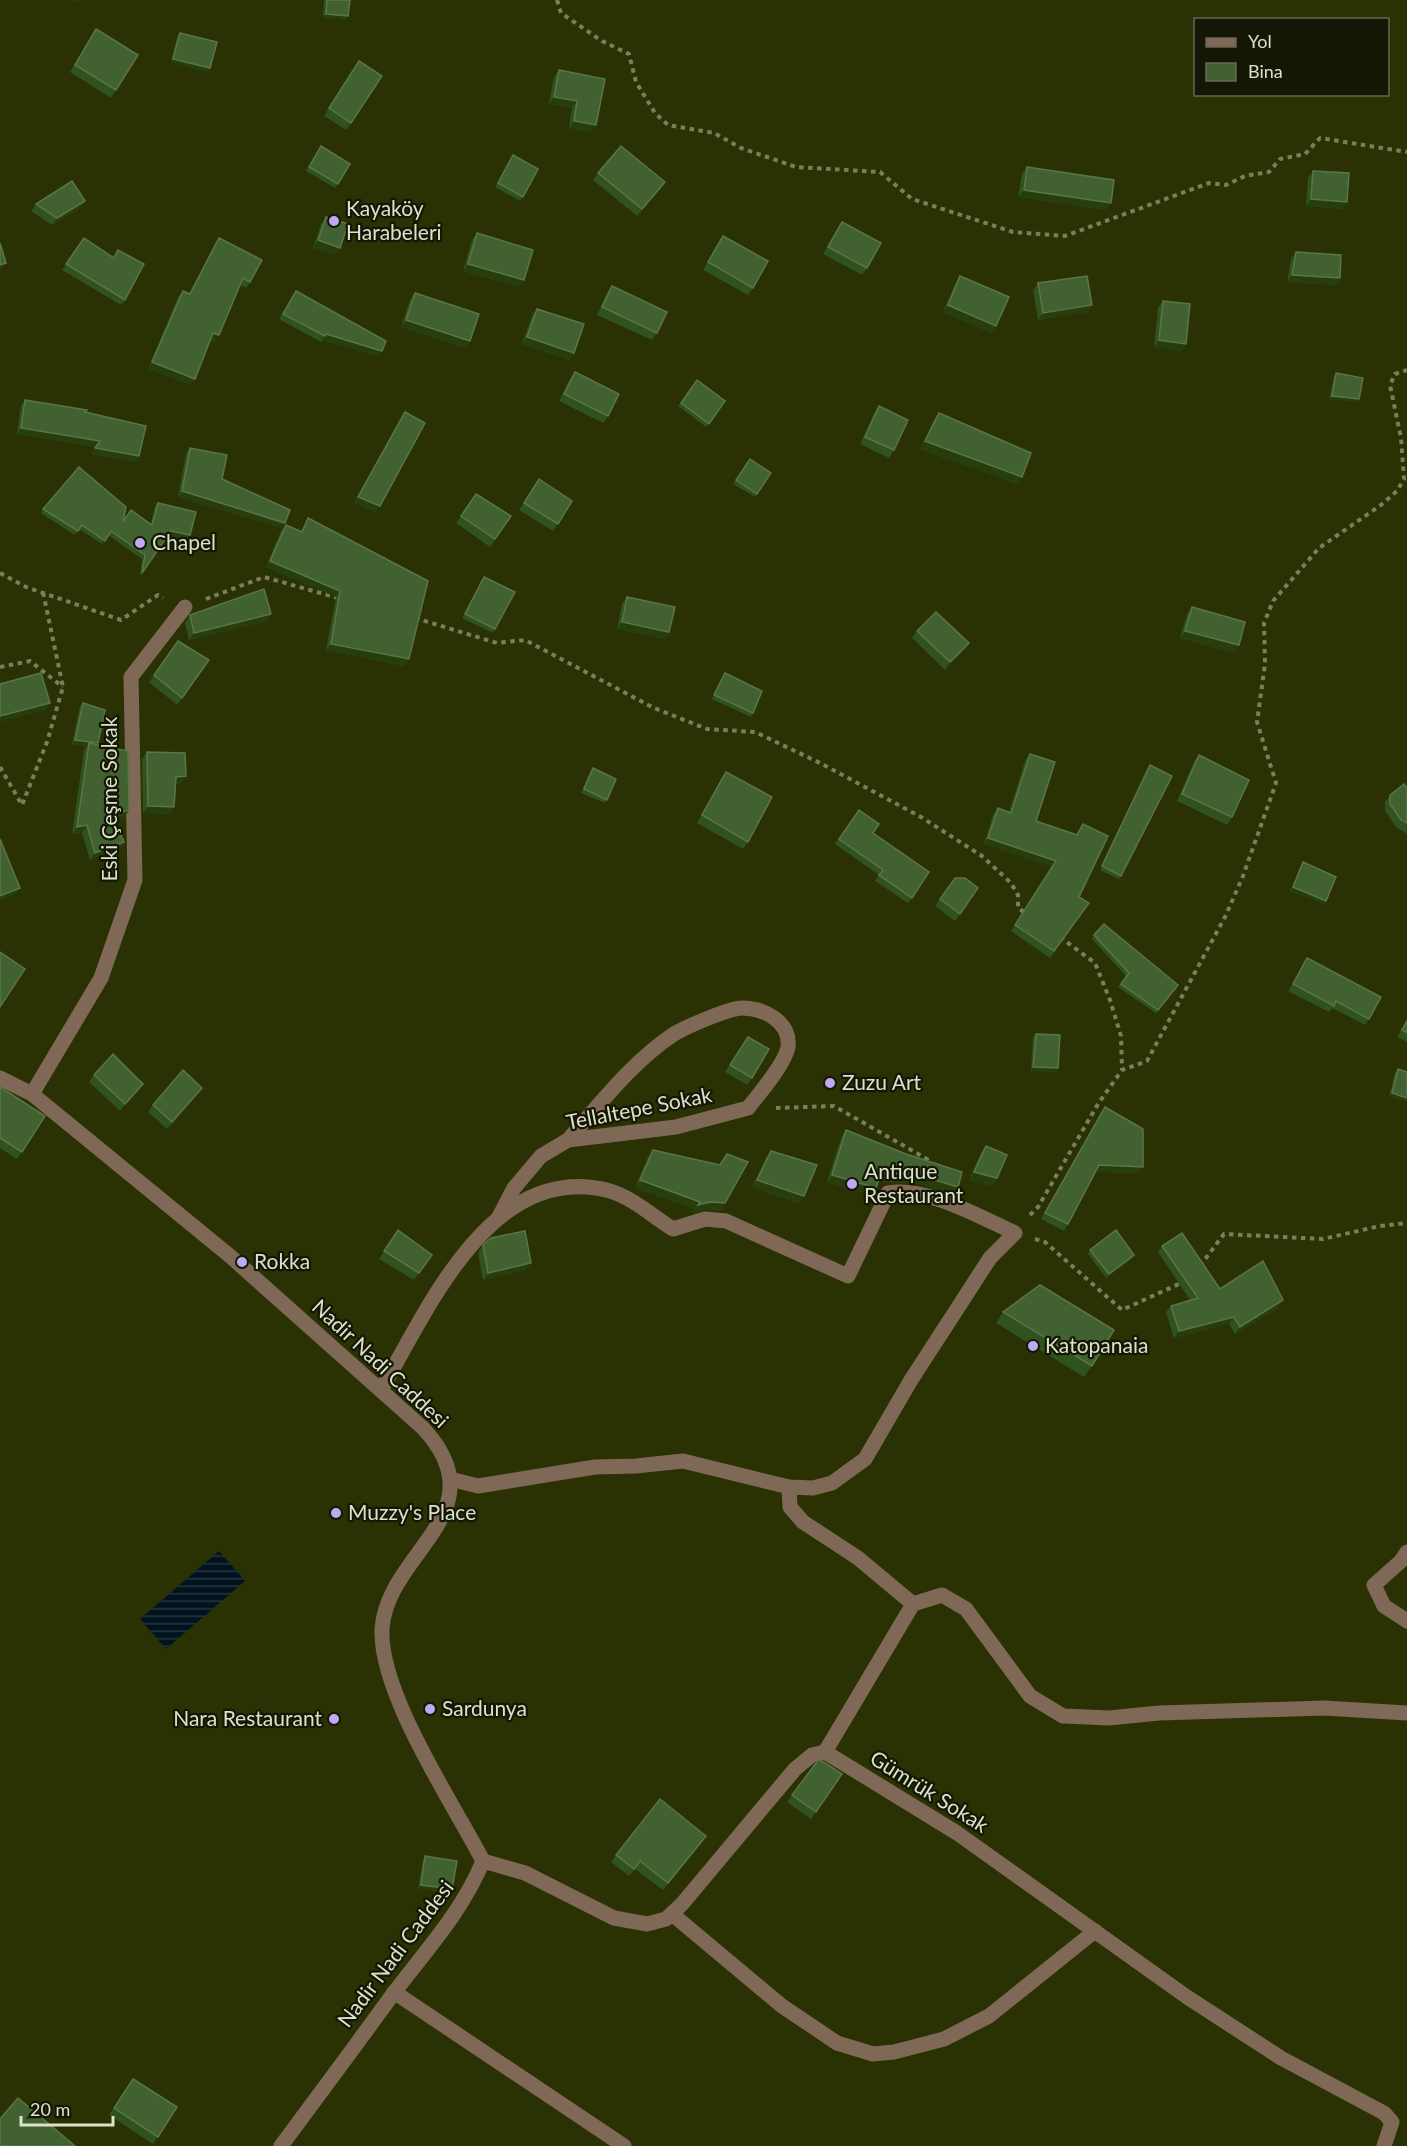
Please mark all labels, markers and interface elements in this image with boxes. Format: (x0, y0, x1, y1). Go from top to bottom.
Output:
legend (1194, 18, 1389, 96)
text: Yol (1248, 30, 1272, 52)
text: Bina (1248, 60, 1283, 82)
place label: Kayaköy Harabeleri (346, 195, 442, 244)
marker: Kayaköy Harabeleri (327, 214, 341, 228)
place label: Chapel (152, 529, 216, 554)
marker: Chapel (133, 536, 147, 550)
street label: Eski Çeşme Sokak (96, 716, 121, 881)
place label: Zuzu Art (842, 1069, 922, 1094)
marker: Zuzu Art (823, 1076, 837, 1090)
street label: Tellaltepe Sokak (564, 1081, 714, 1134)
place label: Antique Restaurant (864, 1158, 964, 1207)
marker: Antique Restaurant (845, 1177, 859, 1191)
place label: Rokka (254, 1248, 310, 1273)
marker: Rokka (235, 1255, 249, 1269)
street label: Nadir Nadi Caddesi (308, 1293, 454, 1432)
place label: Katopanaia (1045, 1332, 1148, 1357)
marker: Katopanaia (1026, 1339, 1040, 1353)
place label: Muzzy's Place (348, 1499, 476, 1524)
marker: Muzzy's Place (329, 1506, 343, 1520)
place label: Sardunya (442, 1695, 527, 1720)
marker: Sardunya (423, 1702, 437, 1716)
place label: Nara Restaurant (173, 1705, 322, 1730)
marker: Nara Restaurant (327, 1712, 341, 1726)
street label: Gümrük Sokak (866, 1744, 994, 1837)
street label: Nadir Nadi Caddesi (332, 1875, 458, 2031)
scale bar (21, 2089, 112, 2127)
text: 20 m (30, 2098, 70, 2120)

